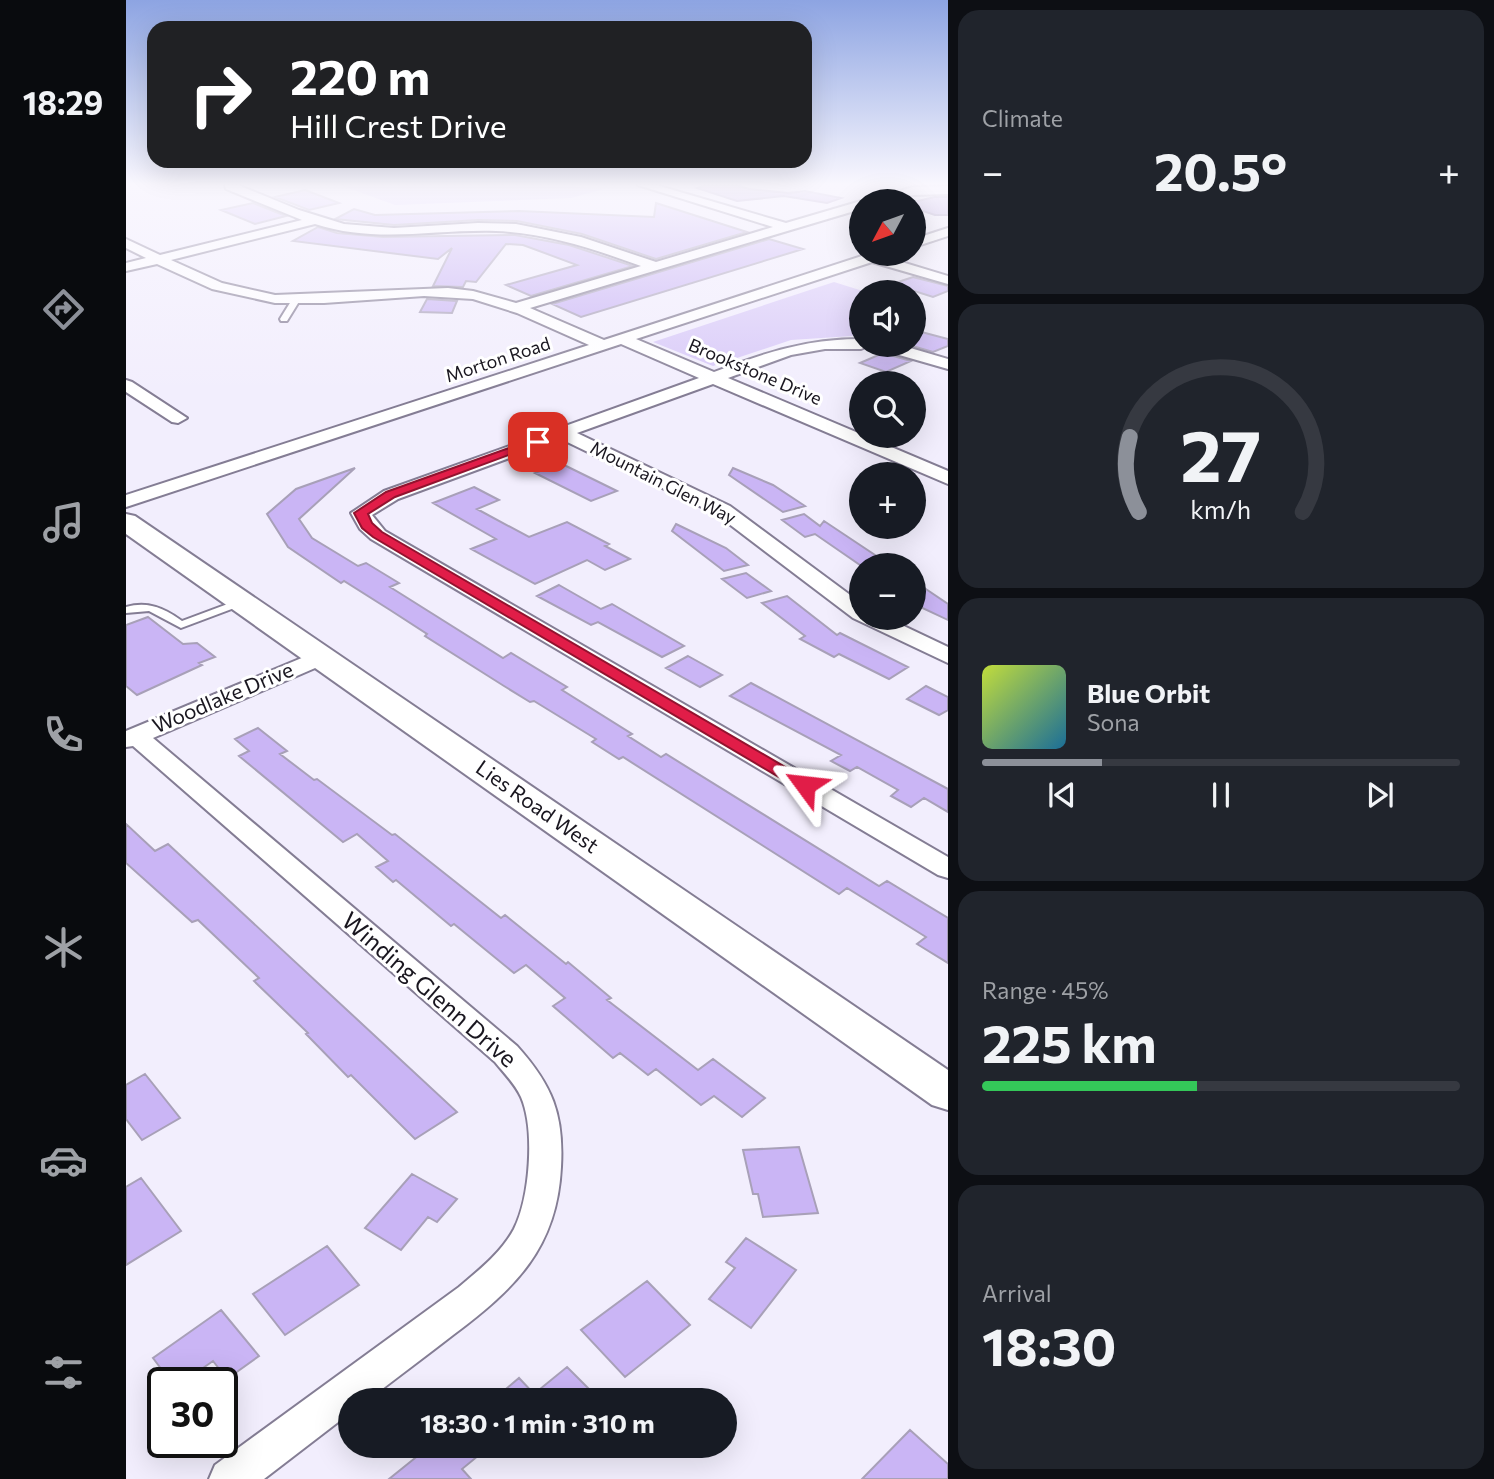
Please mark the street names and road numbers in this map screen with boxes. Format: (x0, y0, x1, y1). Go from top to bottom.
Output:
street label: Morton Road (442, 332, 553, 386)
street label: Brookstone Drive (685, 333, 825, 409)
street label: Mountain Glen Way (587, 436, 740, 528)
street label: Woodlake Drive (148, 656, 296, 737)
street label: Lies Road West (472, 754, 604, 857)
street label: Winding Glenn Drive (337, 905, 523, 1073)

